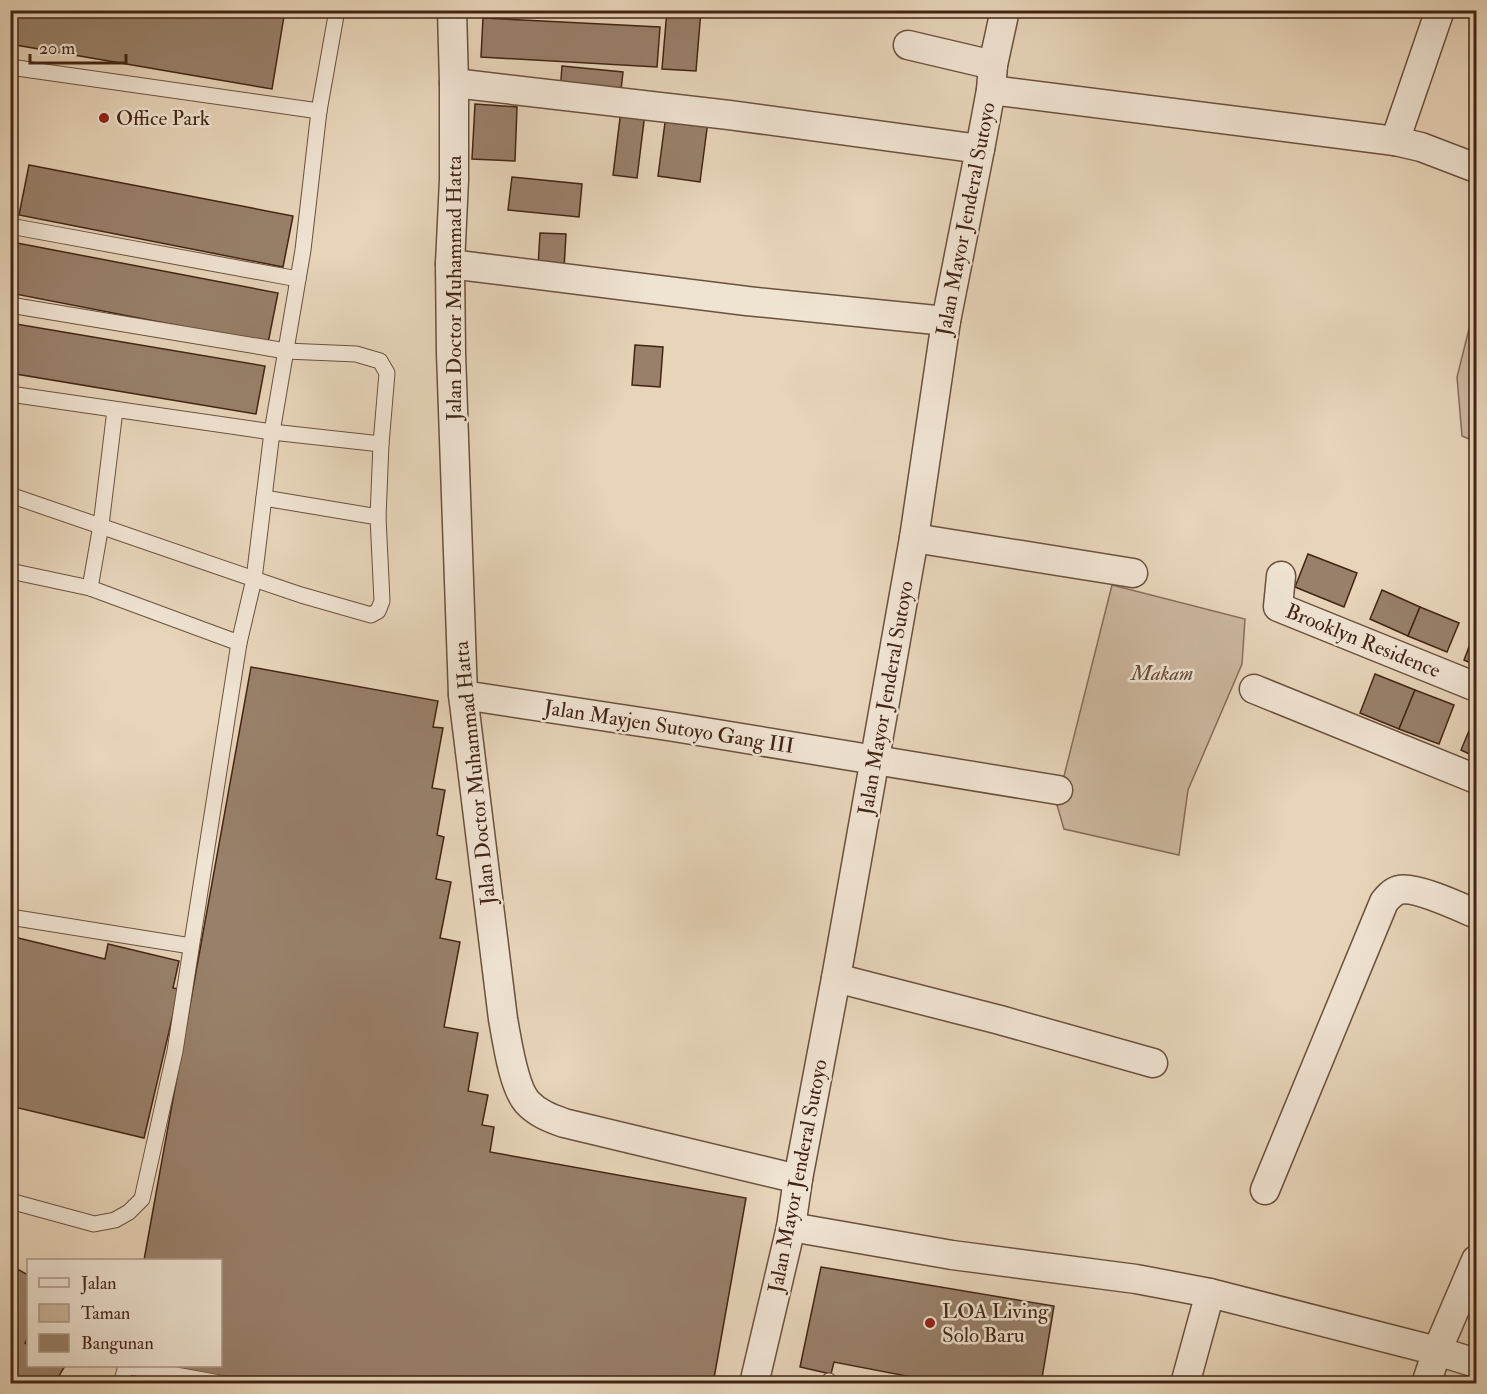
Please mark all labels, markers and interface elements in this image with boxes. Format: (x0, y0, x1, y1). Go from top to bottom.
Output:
scale bar (30, 27, 126, 65)
text: 20 m (39, 37, 75, 60)
street label: Jalan Mayor Jenderal Sutoyo (930, 100, 1002, 339)
place label: Office Park (116, 105, 210, 132)
marker: Office Park (97, 111, 111, 125)
street label: Jalan Doctor Muhammad Hatta (441, 155, 468, 422)
street label: Jalan Mayor Jenderal Sutoyo (852, 579, 920, 818)
street label: Brooklyn Residence (1282, 598, 1445, 684)
street label: Jalan Doctor Muhammad Hatta (448, 639, 502, 907)
park label: Makam (1129, 660, 1193, 687)
street label: Jalan Mayjen Sutoyo Gang III (541, 694, 796, 760)
street label: Jalan Mayor Jenderal Sutoyo (762, 1057, 834, 1296)
legend (27, 1259, 222, 1367)
text: Jalan (80, 1272, 117, 1295)
place label: LOA Living Solo Baru (942, 1298, 1049, 1349)
text: Taman (81, 1302, 130, 1325)
marker: LOA Living Solo Baru (923, 1316, 937, 1330)
text: Bangunan (81, 1332, 154, 1355)

